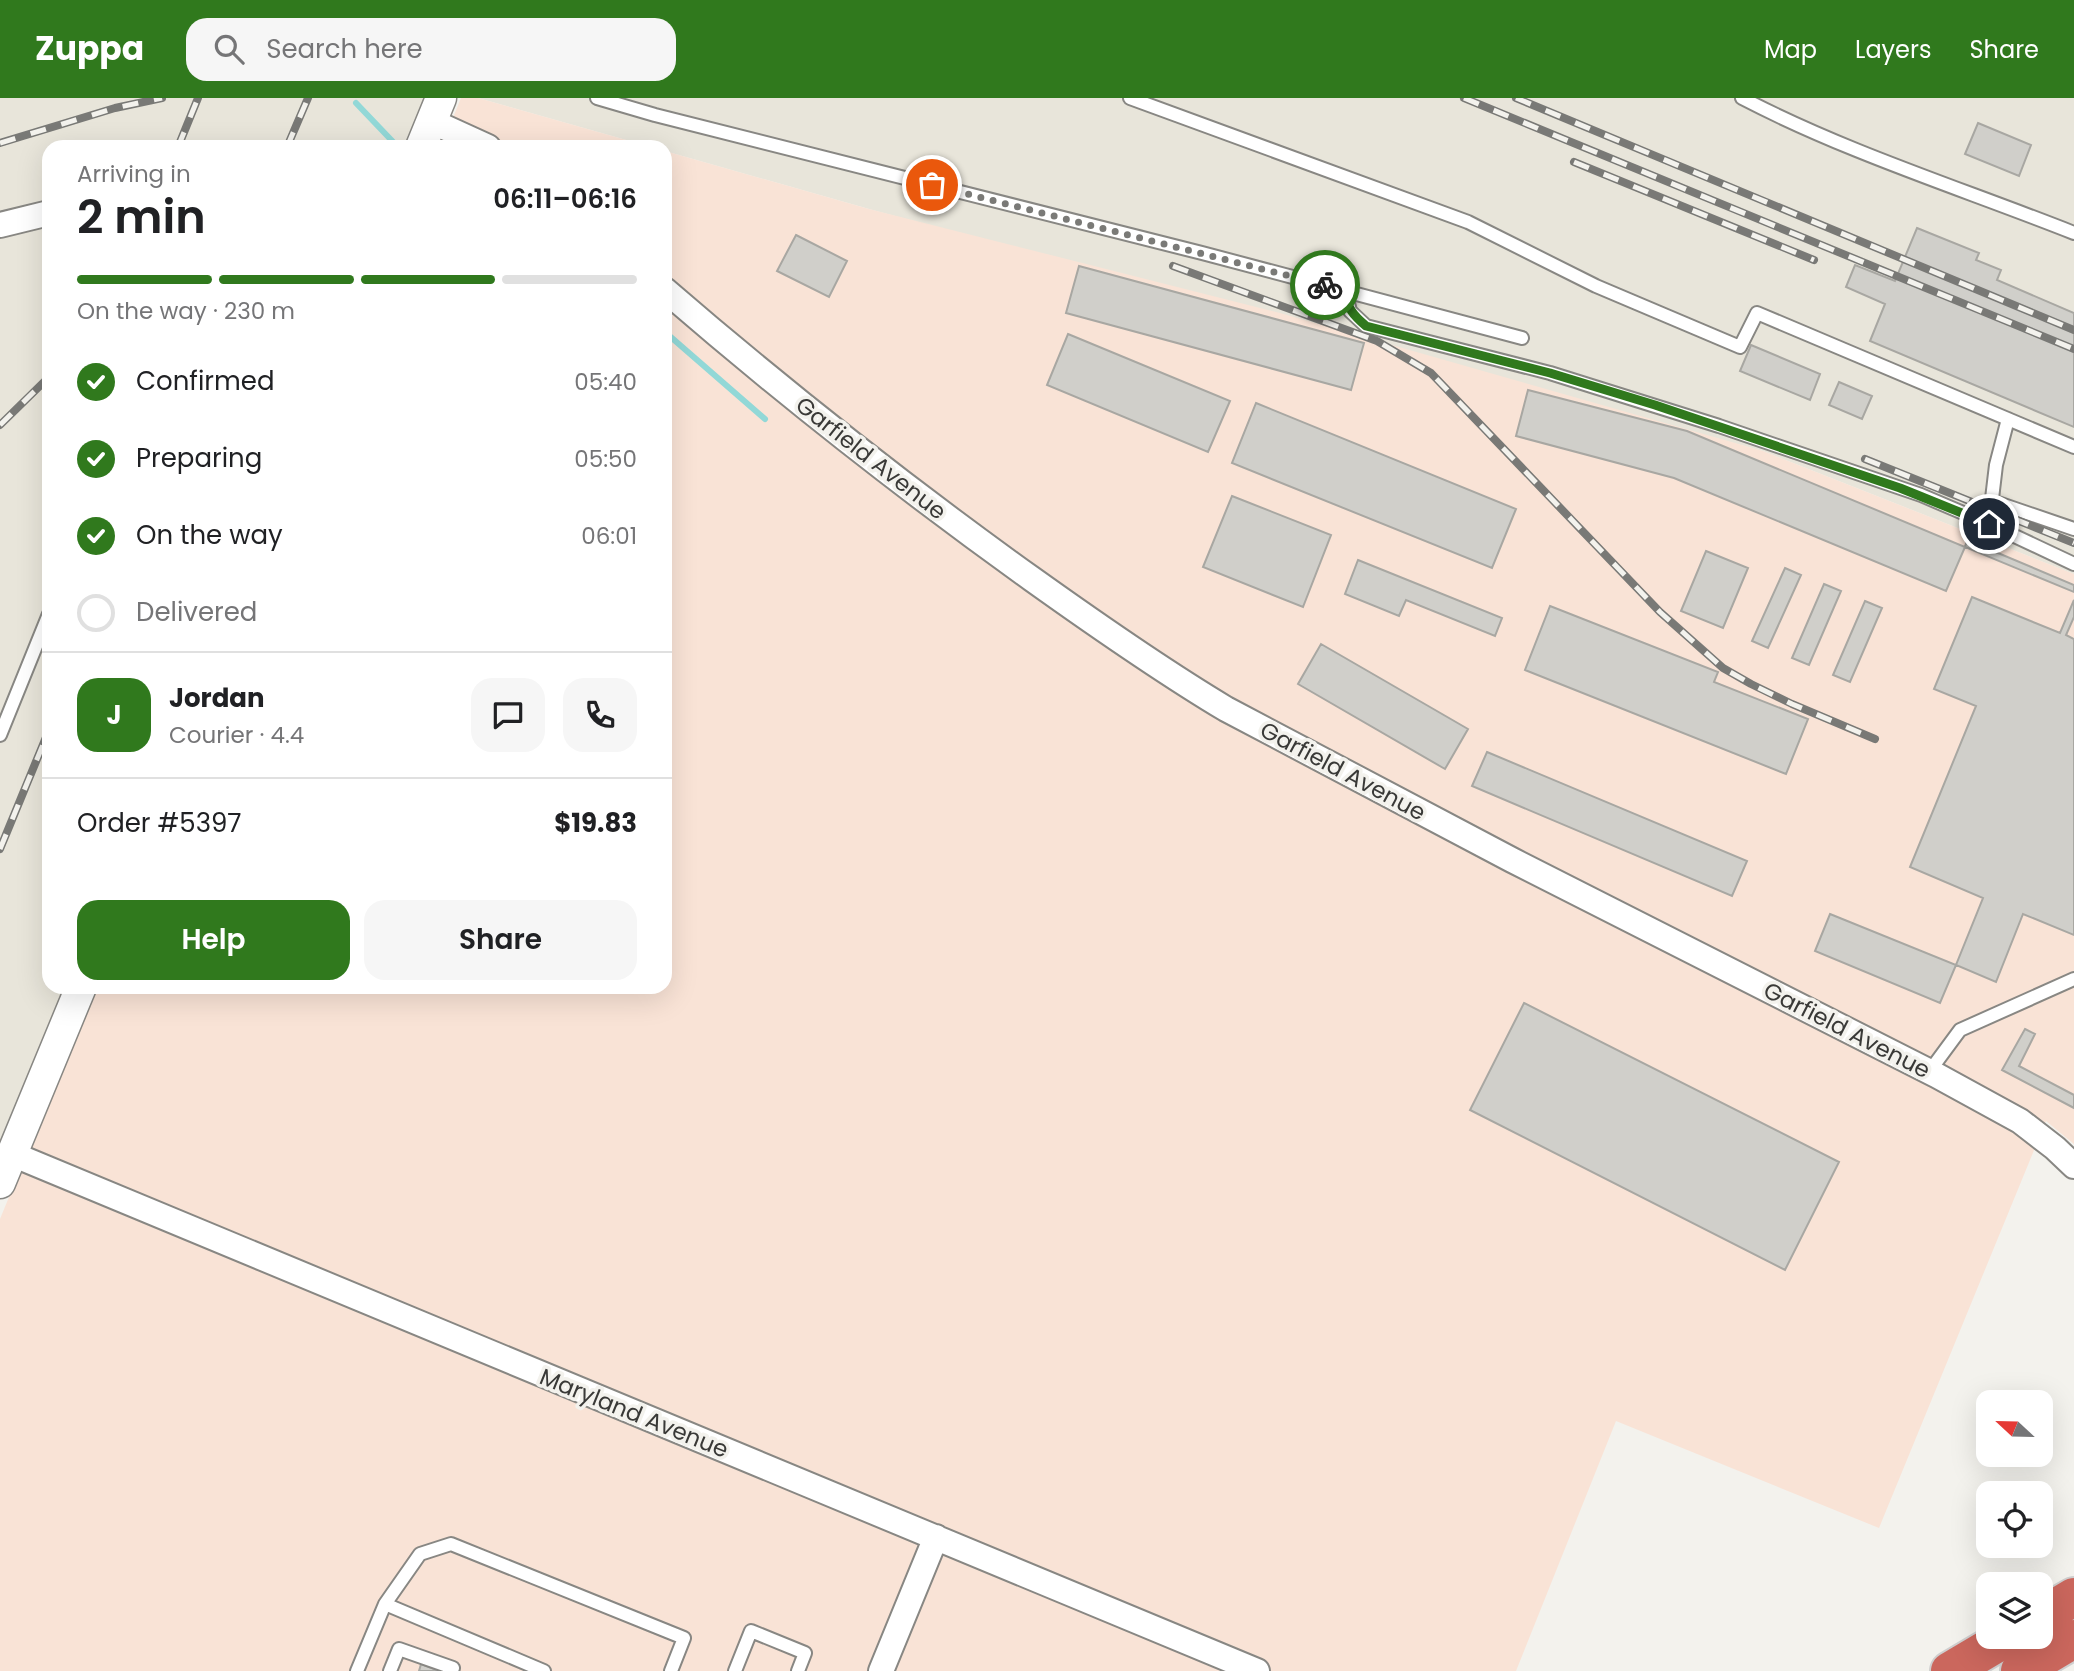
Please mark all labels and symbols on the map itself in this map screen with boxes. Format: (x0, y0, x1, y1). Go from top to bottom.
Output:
pin (902, 155, 962, 215)
courier (1290, 250, 1360, 320)
street label: Garfield Avenue (789, 389, 953, 527)
pin (1959, 494, 2019, 554)
street label: Garfield Avenue (1255, 714, 1431, 828)
street label: Garfield Avenue (1758, 974, 1936, 1086)
street label: Maryland Avenue (535, 1361, 733, 1465)
north arrow (1976, 1390, 2053, 1466)

